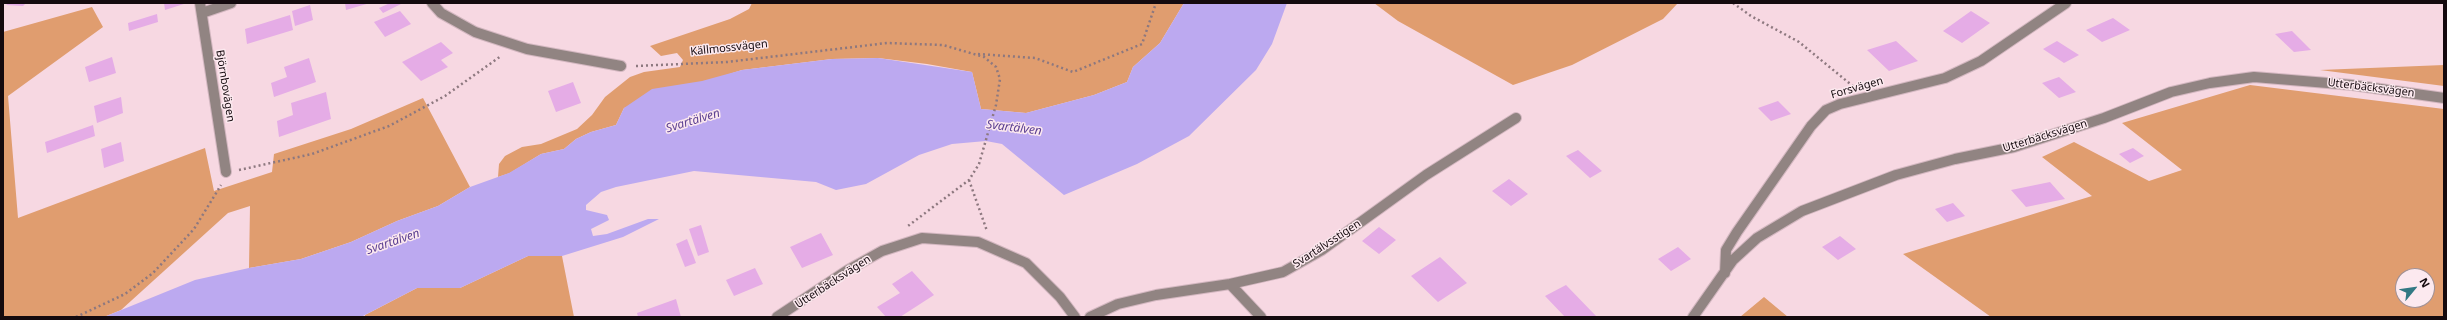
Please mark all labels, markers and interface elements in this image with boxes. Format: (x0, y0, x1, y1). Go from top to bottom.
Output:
street label: Källmossvägen (690, 37, 768, 59)
street label: Björnbovägen (213, 49, 237, 123)
street label: Forsvägen (1829, 74, 1885, 102)
street label: Utterbäcksvägen (2327, 76, 2415, 100)
water label: Svartälven (664, 106, 722, 136)
water label: Svartälven (985, 117, 1043, 139)
street label: Utterbäcksvägen (2001, 117, 2089, 155)
street label: Svartälvsstigen (1291, 217, 1363, 271)
water label: Svartälven (364, 226, 422, 258)
street label: Utterbäcksvägen (793, 253, 873, 311)
north arrow (2395, 268, 2435, 308)
text: N (2416, 275, 2434, 290)

